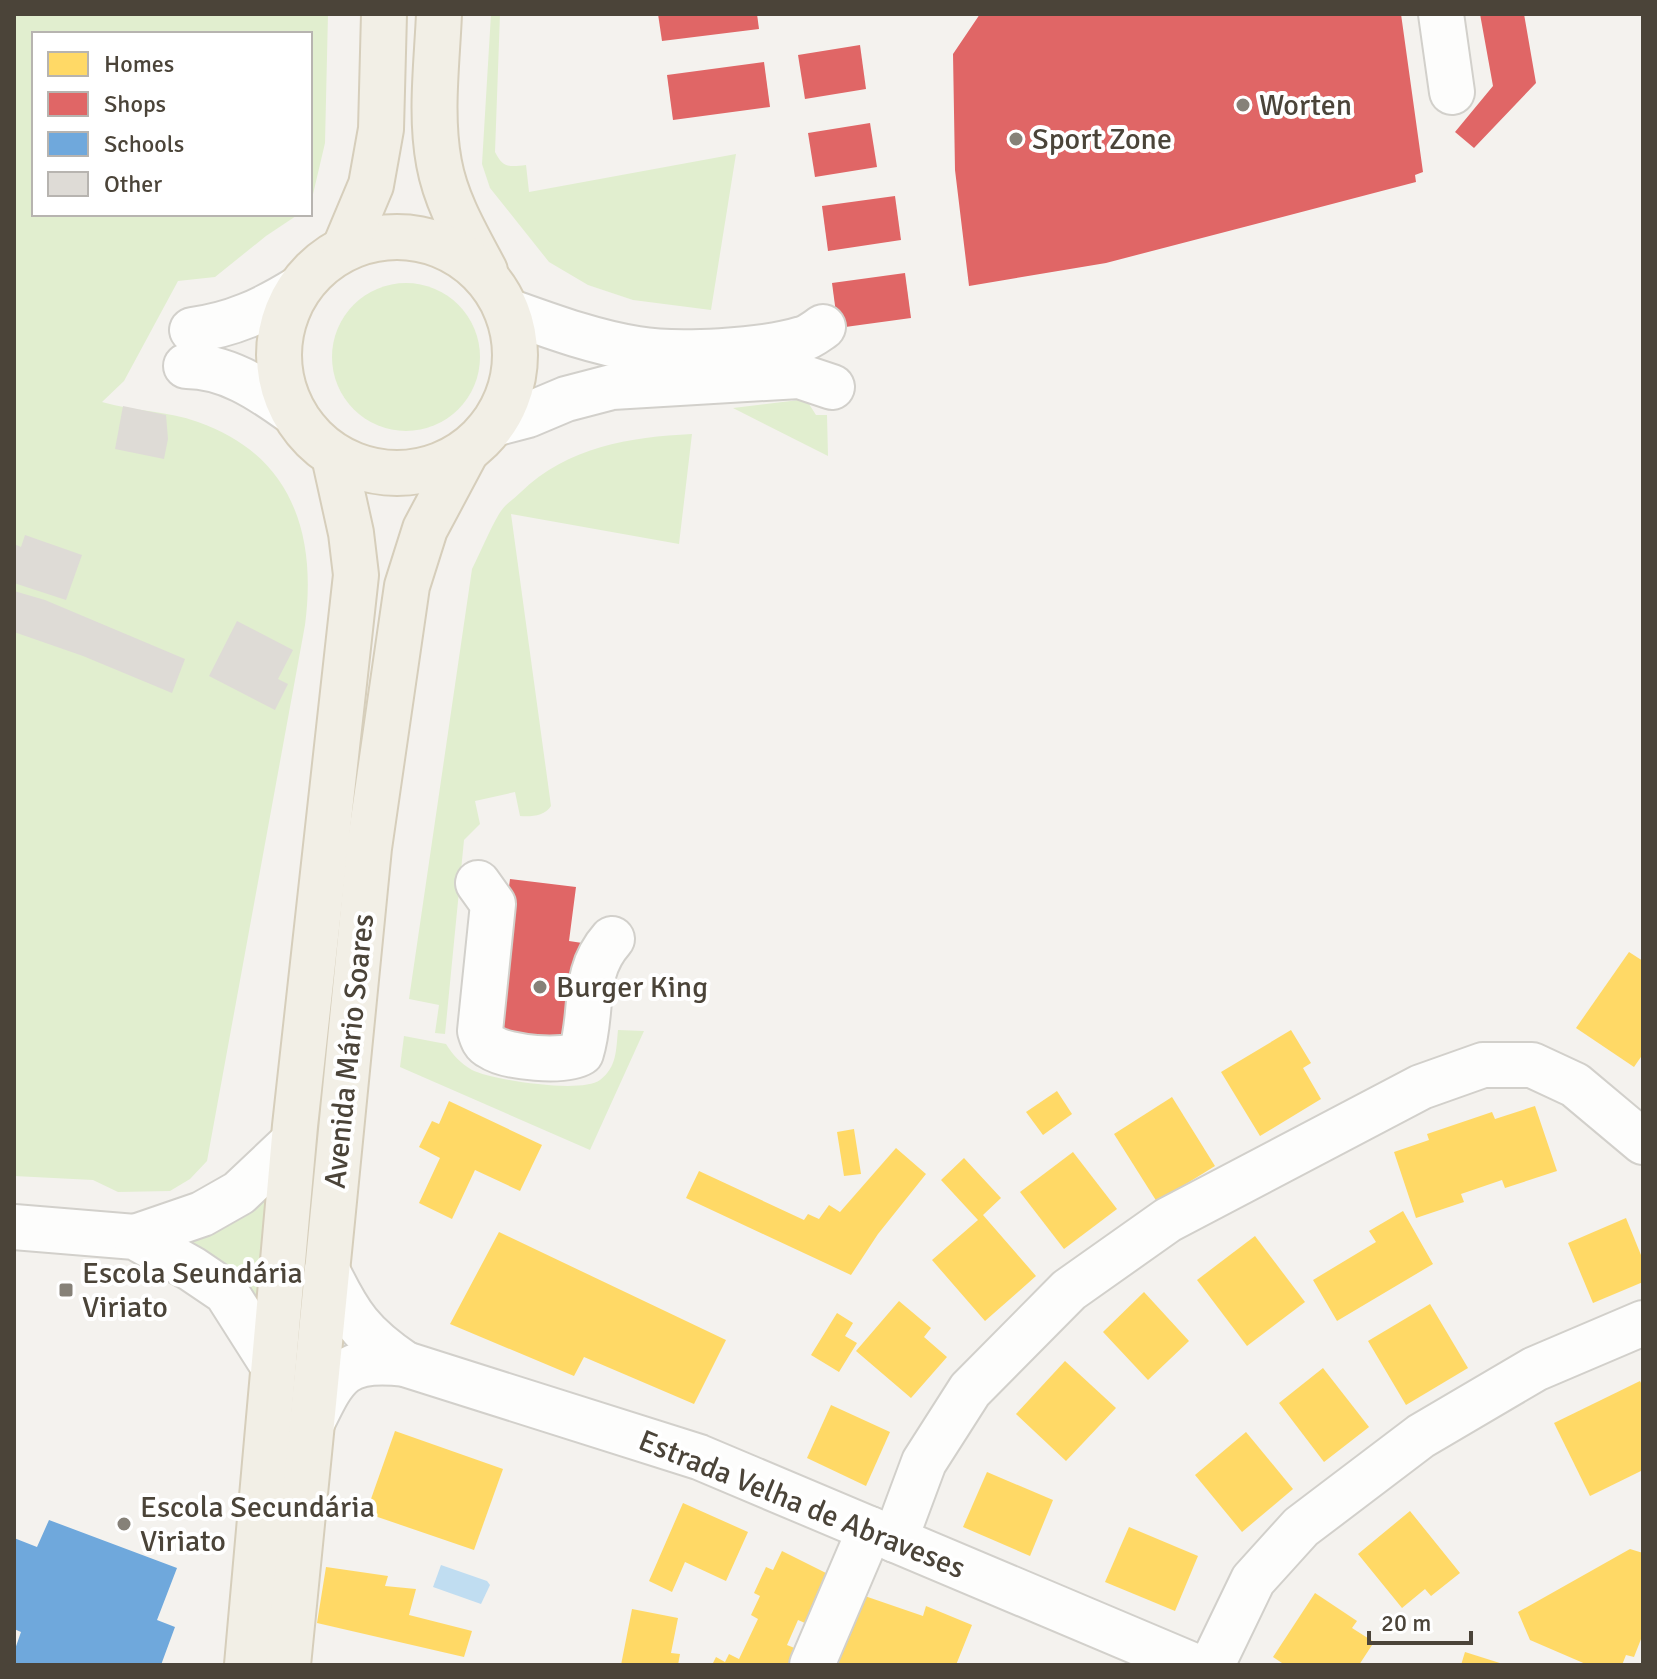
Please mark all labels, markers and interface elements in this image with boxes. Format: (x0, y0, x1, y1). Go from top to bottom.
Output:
legend (32, 32, 312, 216)
text: Homes (104, 49, 174, 79)
place label: Worten (1259, 87, 1352, 124)
text: Shops (104, 89, 166, 119)
marker: Worten (1234, 96, 1252, 114)
place label: Sport Zone (1032, 121, 1172, 158)
text: Schools (104, 129, 184, 159)
marker: Sport Zone (1007, 130, 1025, 148)
text: Other (104, 169, 162, 199)
street label: Avenida Mário Soares (317, 912, 382, 1190)
place label: Burger King (556, 969, 708, 1006)
marker: Burger King (531, 978, 549, 996)
place label: Escola Seundária Viriato (82, 1255, 303, 1326)
marker: Escola Seundária Viriato (57, 1281, 75, 1299)
street label: Estrada Velha de Abraveses (633, 1422, 970, 1587)
place label: Escola Secundária Viriato (140, 1489, 375, 1560)
marker: Escola Secundária Viriato (115, 1515, 133, 1533)
scale bar (1369, 1595, 1471, 1645)
text: 20 m (1381, 1608, 1431, 1638)

